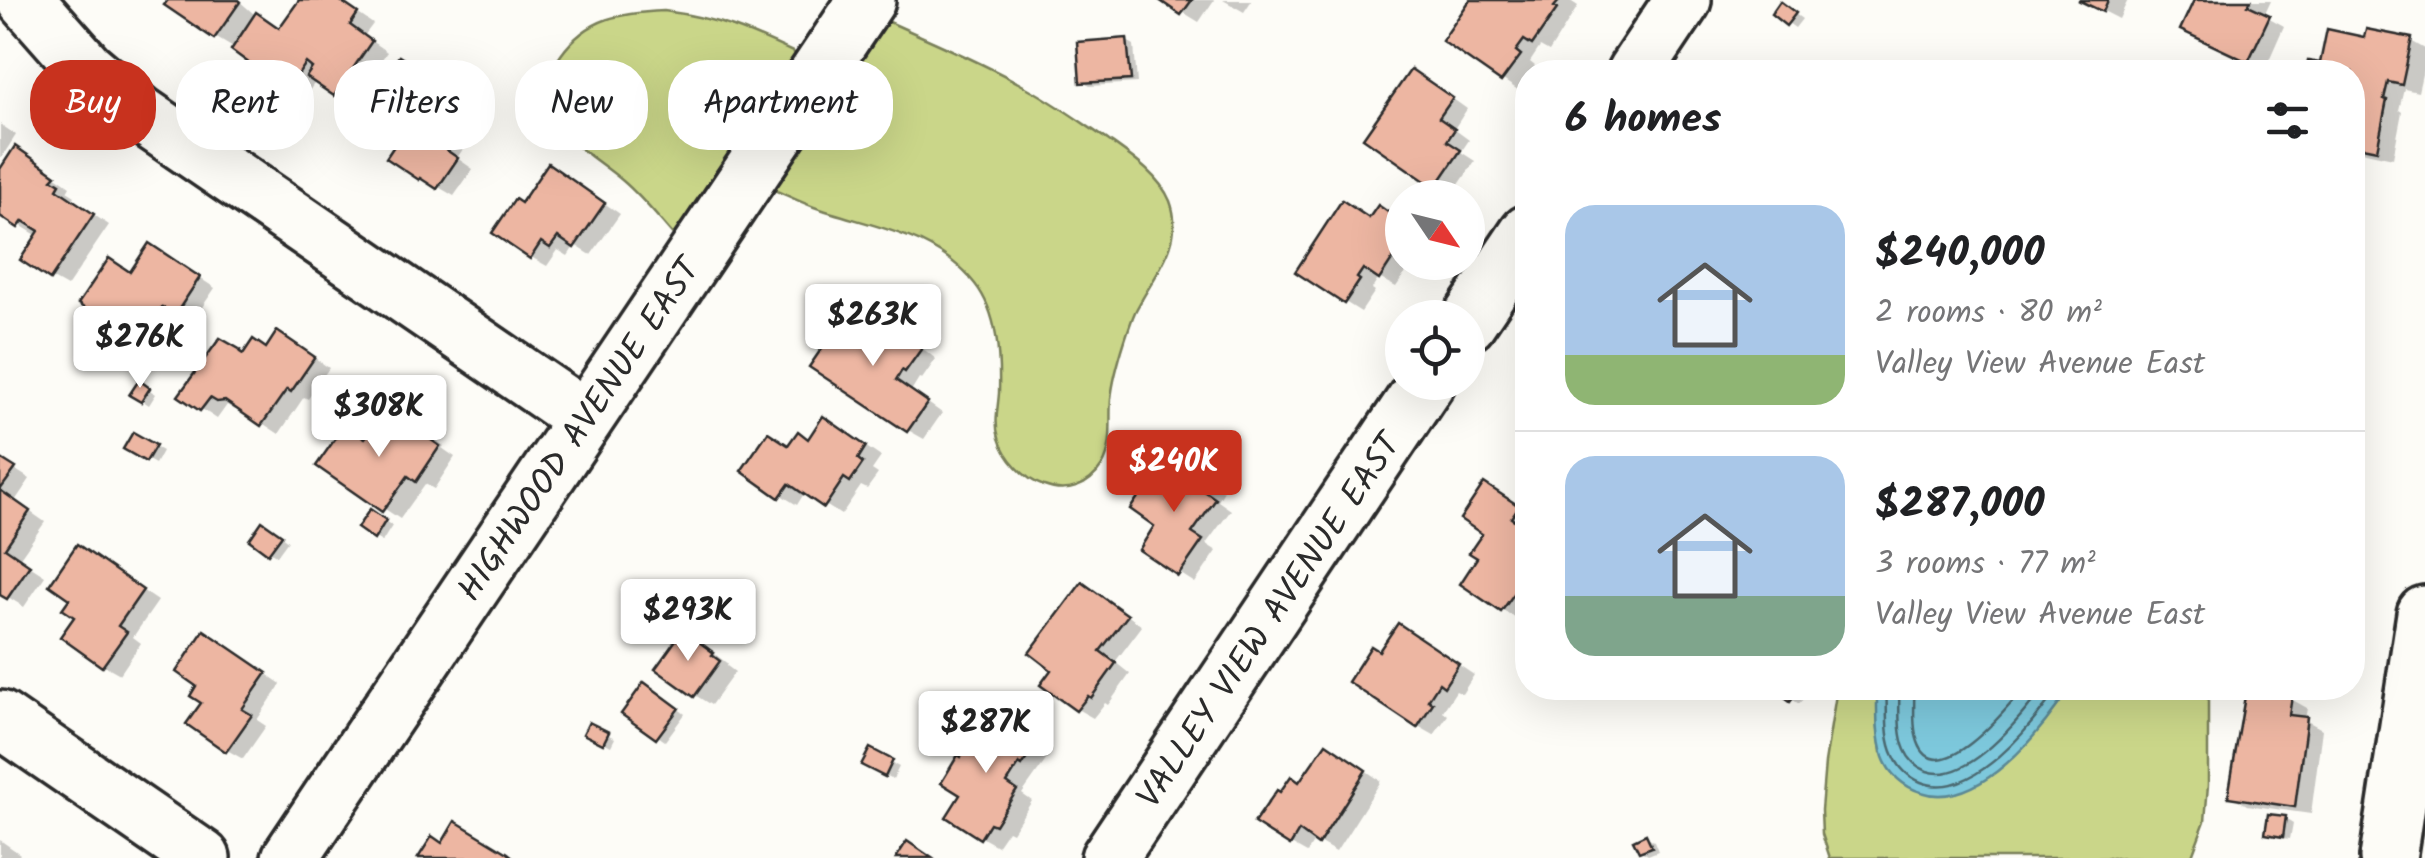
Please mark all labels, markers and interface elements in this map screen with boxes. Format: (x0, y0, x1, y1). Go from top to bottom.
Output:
chip: Buy (30, 60, 156, 150)
chip: Rent (176, 60, 314, 150)
chip: Filters (334, 60, 495, 150)
chip: New (515, 60, 648, 150)
chip: Apartment (668, 60, 893, 150)
text: 6 homes (1565, 87, 1721, 154)
icon: filters (2260, 93, 2315, 148)
north arrow (1385, 180, 1485, 280)
map controls (1385, 180, 1485, 400)
text: $240,000 (1875, 221, 2044, 288)
street label: HIGHWOOD AVENUE EAST (444, 245, 719, 614)
icon: home (1645, 245, 1765, 365)
pin: $263K (803, 284, 943, 369)
text: 2 rooms · 80 m² (1875, 288, 2102, 339)
text: $263K (827, 291, 919, 342)
button: locate (1385, 300, 1485, 400)
pin: $276K (70, 306, 210, 391)
text: $276K (95, 313, 185, 364)
text: Valley View Avenue East (1875, 339, 2205, 390)
pin: $308K (309, 375, 449, 460)
text: $308K (333, 382, 425, 433)
street label: VALLEY VIEW AVENUE EAST (1124, 420, 1419, 821)
pin: $240K (1104, 430, 1244, 515)
text: $240K (1129, 437, 1219, 488)
text: $287,000 (1875, 472, 2045, 539)
icon: home (1645, 496, 1765, 616)
text: 3 rooms · 77 m² (1875, 539, 2096, 590)
pin: $293K (618, 579, 758, 664)
text: $293K (643, 586, 733, 637)
text: Valley View Avenue East (1875, 590, 2205, 641)
pin: $287K (916, 691, 1056, 776)
text: $287K (941, 698, 1031, 749)

